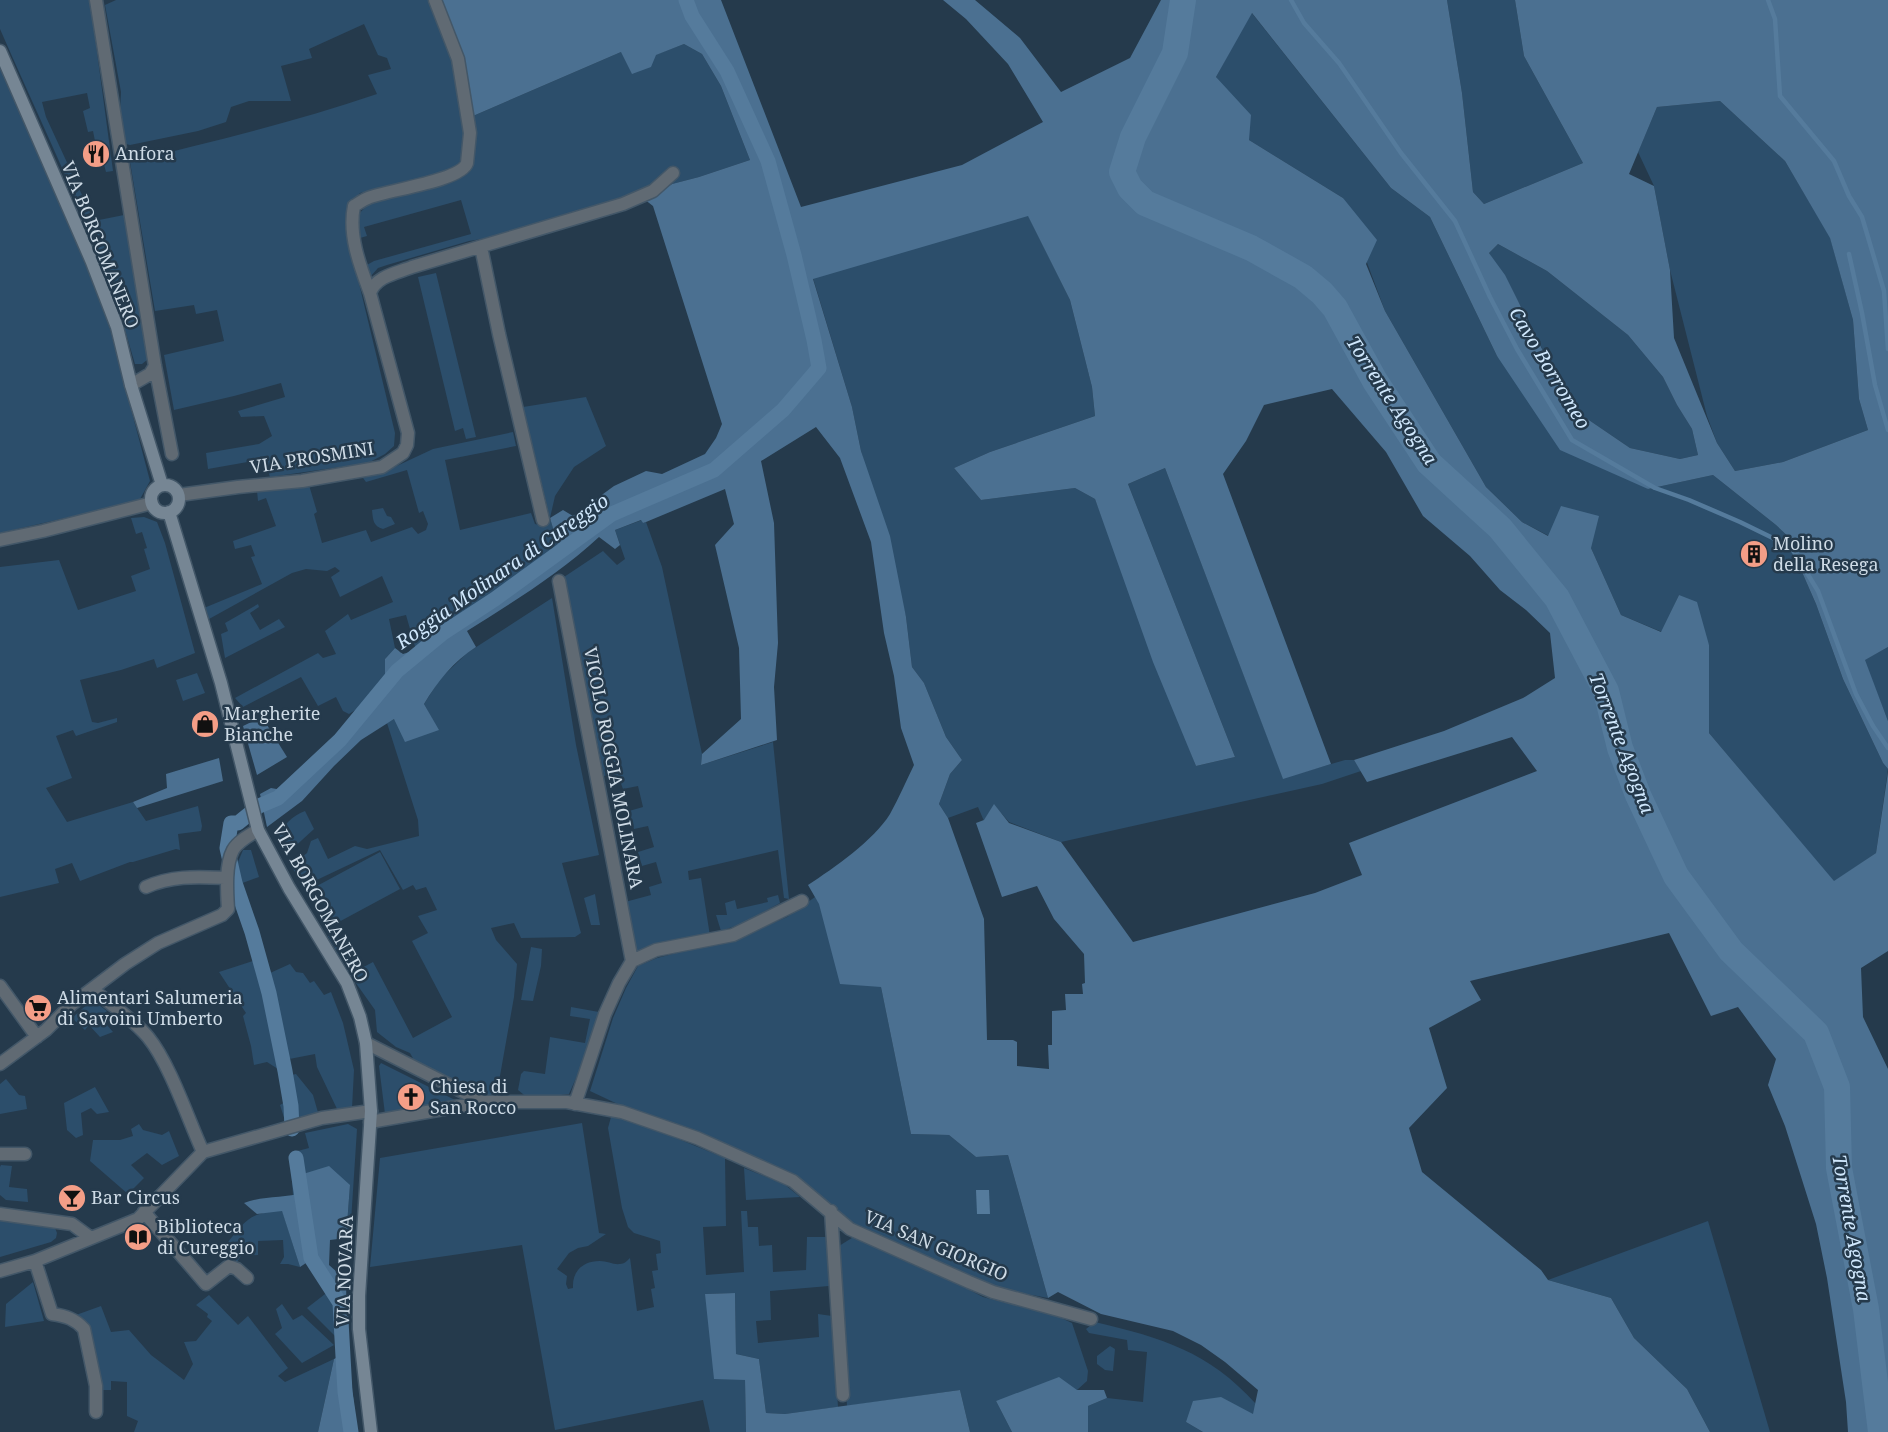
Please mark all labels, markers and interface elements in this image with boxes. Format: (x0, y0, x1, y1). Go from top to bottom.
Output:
restaurant icon: Anfora (81, 139, 111, 169)
place label: Anfora (115, 141, 175, 165)
street label: VIA BORGOMANERO (56, 157, 145, 332)
water label: Cavo Borromeo (1503, 302, 1597, 434)
water label: Torrente Agogna (1341, 330, 1443, 470)
street label: VIA PROSMINI (248, 435, 376, 479)
water label: Roggia Molinara di Cureggio (390, 487, 614, 655)
place label: Molino della Resega (1773, 531, 1879, 576)
building icon: Molino della Resega (1739, 539, 1769, 569)
street label: VICOLO ROGGIA MOLINARA (579, 645, 649, 891)
water label: Torrente Agogna (1583, 669, 1661, 817)
place label: Margherite Bianche (224, 701, 320, 746)
shop icon: Margherite Bianche (190, 709, 220, 739)
street label: VIA BORGOMANERO (267, 819, 375, 986)
place label: Alimentari Salumeria di Savoini Umberto (57, 985, 243, 1030)
supermarket icon: Alimentari Salumeria di Savoini Umberto (23, 993, 53, 1023)
place label: Chiesa di San Rocco (430, 1074, 517, 1119)
church icon: Chiesa di San Rocco (396, 1082, 426, 1112)
water label: Torrente Agogna (1826, 1152, 1878, 1304)
bar icon: Bar Circus (57, 1183, 87, 1213)
place label: Bar Circus (91, 1185, 180, 1209)
street label: VIA SAN GIORGIO (861, 1204, 1012, 1286)
place label: Biblioteca di Cureggio (157, 1214, 255, 1259)
street label: VIA NOVARA (330, 1215, 358, 1327)
library icon: Biblioteca di Cureggio (123, 1222, 153, 1252)

